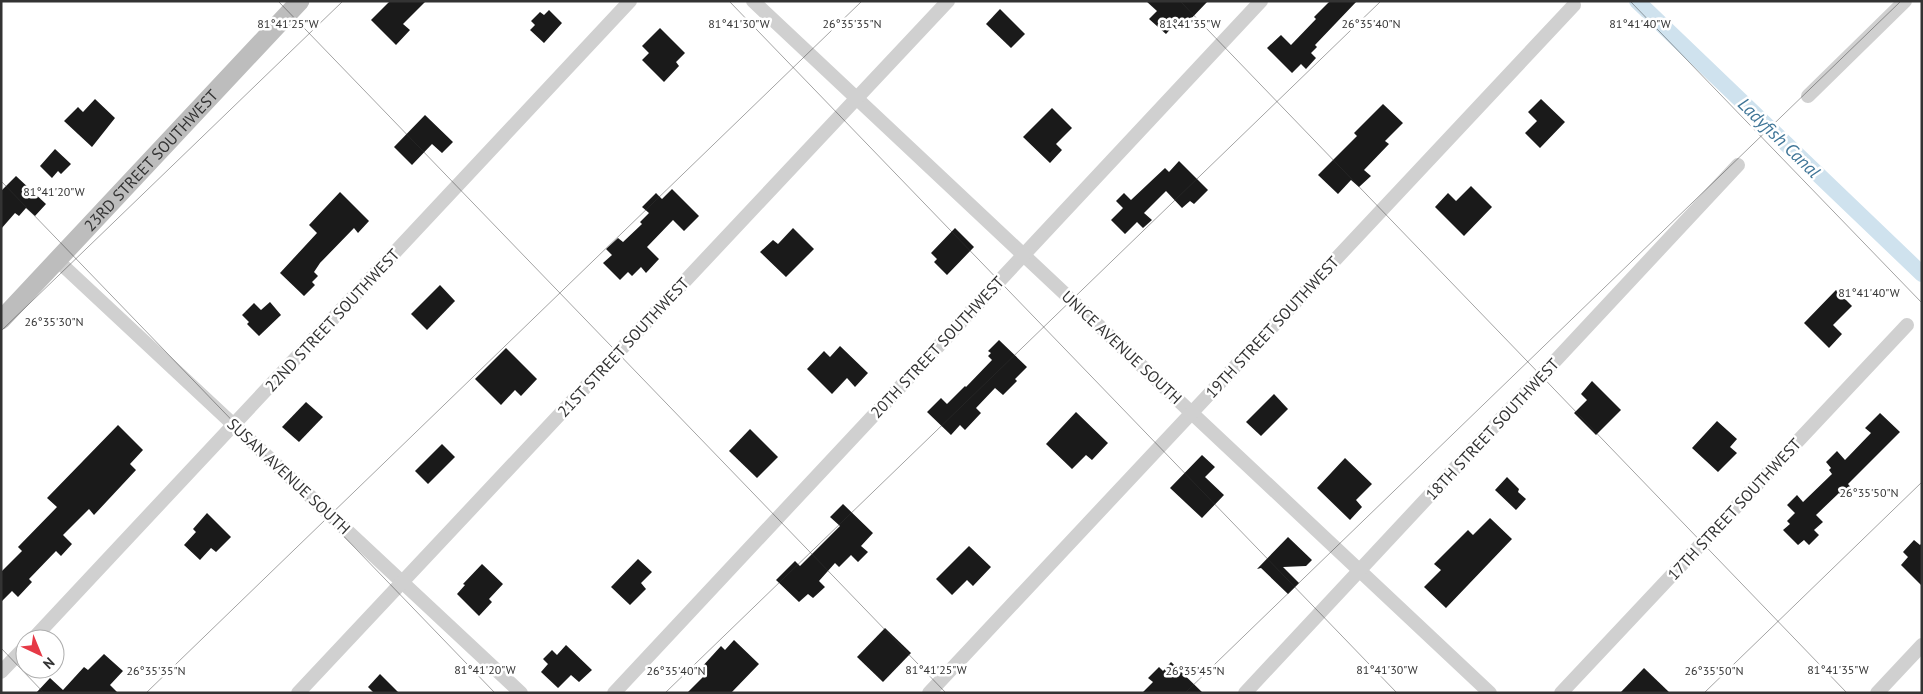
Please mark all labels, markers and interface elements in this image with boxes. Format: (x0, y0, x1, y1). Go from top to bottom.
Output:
text: 81°41'25"W (257, 16, 319, 31)
text: 81°41'30"W (708, 16, 770, 31)
text: 26°35'35"N (822, 16, 882, 31)
text: 81°41'35"W (1159, 16, 1221, 31)
text: 26°35'40"N (1341, 16, 1401, 31)
text: 81°41'40"W (1609, 16, 1671, 31)
street label: 23RD STREET SOUTHWEST (79, 85, 222, 235)
water label: Ladyfish Canal (1733, 93, 1825, 183)
text: 81°41'20"W (23, 184, 85, 199)
street label: 22ND STREET SOUTHWEST (261, 244, 404, 396)
street label: 19TH STREET SOUTHWEST (1201, 252, 1343, 402)
street label: 20TH STREET SOUTHWEST (866, 272, 1008, 422)
street label: 21ST STREET SOUTHWEST (553, 273, 693, 421)
text: 81°41'40"W (1838, 285, 1900, 300)
street label: UNICE AVENUE SOUTH (1058, 286, 1186, 408)
text: 26°35'30"N (24, 314, 84, 329)
street label: 18TH STREET SOUTHWEST (1421, 354, 1563, 504)
street label: SUSAN AVENUE SOUTH (223, 414, 355, 538)
street label: 17TH STREET SOUTHWEST (1663, 434, 1805, 584)
text: 26°35'50"N (1839, 485, 1899, 500)
north arrow (15, 629, 65, 679)
text: N (39, 654, 59, 673)
text: 81°41'20"W (454, 662, 516, 677)
text: 81°41'25"W (905, 662, 967, 677)
text: 81°41'30"W (1356, 662, 1418, 677)
text: 81°41'35"W (1807, 662, 1869, 677)
text: 26°35'35"N (126, 663, 186, 678)
text: 26°35'40"N (646, 663, 706, 678)
text: 26°35'45"N (1165, 663, 1225, 678)
text: 26°35'50"N (1684, 663, 1744, 678)

